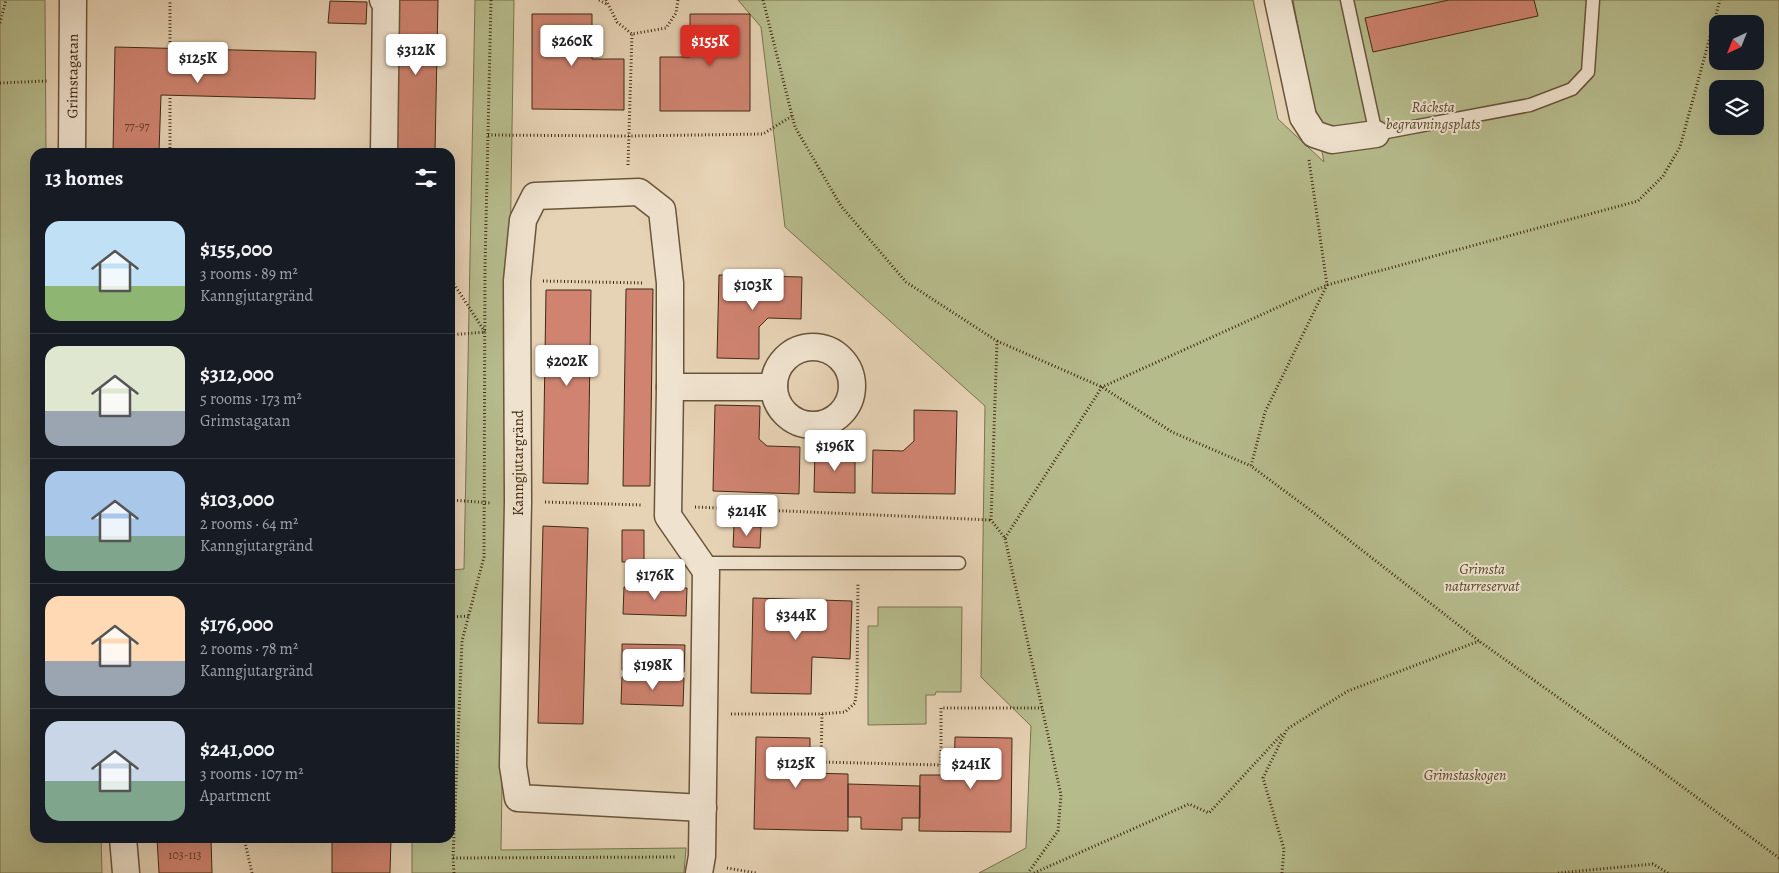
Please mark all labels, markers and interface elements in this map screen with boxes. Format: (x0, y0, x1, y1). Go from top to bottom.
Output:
north arrow (1709, 15, 1764, 70)
map controls (1709, 15, 1764, 135)
pin: $260K (537, 24, 607, 67)
pin: $155K (675, 24, 745, 67)
text: $260K (551, 30, 593, 52)
text: $155K (691, 30, 729, 52)
street label: Grimstagatan (62, 34, 83, 118)
pin: $312K (381, 34, 451, 76)
text: $312K (397, 39, 435, 61)
pin: $125K (163, 42, 233, 84)
text: $125K (179, 47, 217, 69)
button: layers (1709, 80, 1764, 135)
park label: Råcksta begravningsplats (1386, 97, 1480, 134)
house number: 77-97 (124, 118, 151, 134)
text: 13 homes (45, 164, 123, 192)
icon: filters (412, 164, 440, 192)
text: $155,000 (200, 235, 273, 263)
icon: home (85, 241, 145, 301)
text: 3 rooms · 89 m² (200, 263, 298, 285)
pin: $103K (718, 268, 788, 311)
text: $103K (734, 274, 772, 296)
text: Kanngjutargränd (200, 285, 313, 307)
pin: $202K (532, 344, 602, 387)
text: $202K (546, 350, 588, 372)
text: $312,000 (200, 360, 274, 388)
icon: home (85, 366, 145, 426)
text: 5 rooms · 173 m² (200, 388, 302, 410)
street label: Kanngjutargränd (508, 409, 528, 516)
text: Grimstagatan (200, 410, 290, 432)
pin: $196K (800, 430, 870, 472)
text: $196K (816, 435, 854, 457)
text: $103,000 (200, 485, 274, 513)
icon: home (85, 491, 145, 551)
pin: $214K (712, 494, 782, 537)
text: $214K (728, 500, 766, 522)
text: 2 rooms · 64 m² (200, 513, 298, 535)
text: Kanngjutargränd (200, 535, 313, 557)
pin: $176K (620, 558, 690, 601)
park label: Grimsta naturreservat (1445, 559, 1520, 596)
text: $176K (636, 564, 674, 586)
pin: $344K (761, 598, 831, 641)
text: $344K (776, 604, 816, 626)
text: $176,000 (200, 610, 273, 638)
icon: home (85, 616, 145, 676)
text: 2 rooms · 78 m² (200, 638, 298, 660)
pin: $198K (618, 648, 688, 691)
text: $198K (634, 654, 672, 676)
text: Kanngjutargränd (200, 660, 313, 682)
text: $241,000 (200, 735, 275, 763)
icon: home (85, 741, 145, 801)
pin: $125K (761, 746, 831, 789)
pin: $241K (936, 748, 1006, 790)
text: $125K (777, 752, 815, 774)
text: $241K (952, 753, 990, 775)
text: 3 rooms · 107 m² (200, 763, 303, 785)
park label: Grimstaskogen (1424, 765, 1506, 785)
text: Apartment (200, 785, 271, 807)
house number: 103-113 (168, 847, 202, 863)

